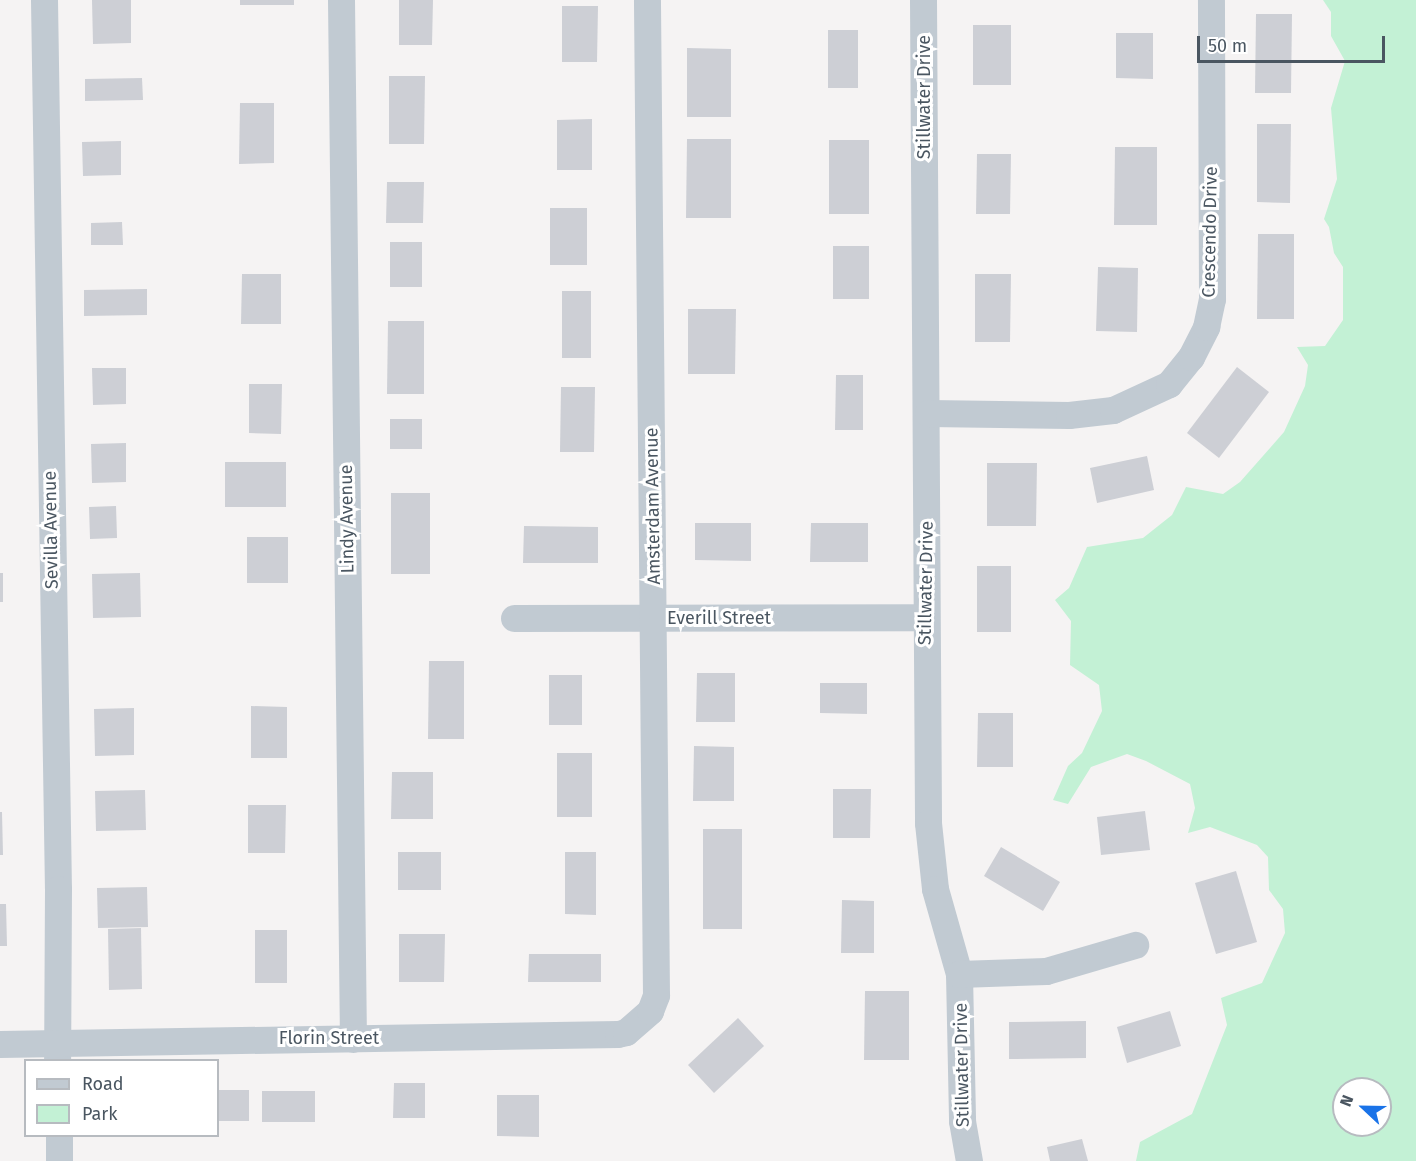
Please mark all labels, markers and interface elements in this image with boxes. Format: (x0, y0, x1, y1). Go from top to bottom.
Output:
scale bar (1200, 24, 1388, 62)
street label: Stillwater Drive (913, 35, 935, 159)
text: 50 m (1208, 35, 1247, 57)
street label: Crescendo Drive (1198, 166, 1222, 298)
street label: Amsterdam Avenue (641, 427, 665, 585)
street label: Lindy Avenue (335, 464, 359, 574)
street label: Sevilla Avenue (39, 471, 63, 589)
street label: Stillwater Drive (914, 521, 938, 645)
street label: Everill Street (667, 607, 771, 629)
street label: Stillwater Drive (950, 1003, 974, 1127)
street label: Florin Street (279, 1027, 379, 1049)
legend (24, 1059, 219, 1137)
text: Road (82, 1073, 124, 1095)
north arrow (1332, 1077, 1392, 1137)
text: N (1336, 1092, 1357, 1109)
text: Park (82, 1103, 117, 1125)

